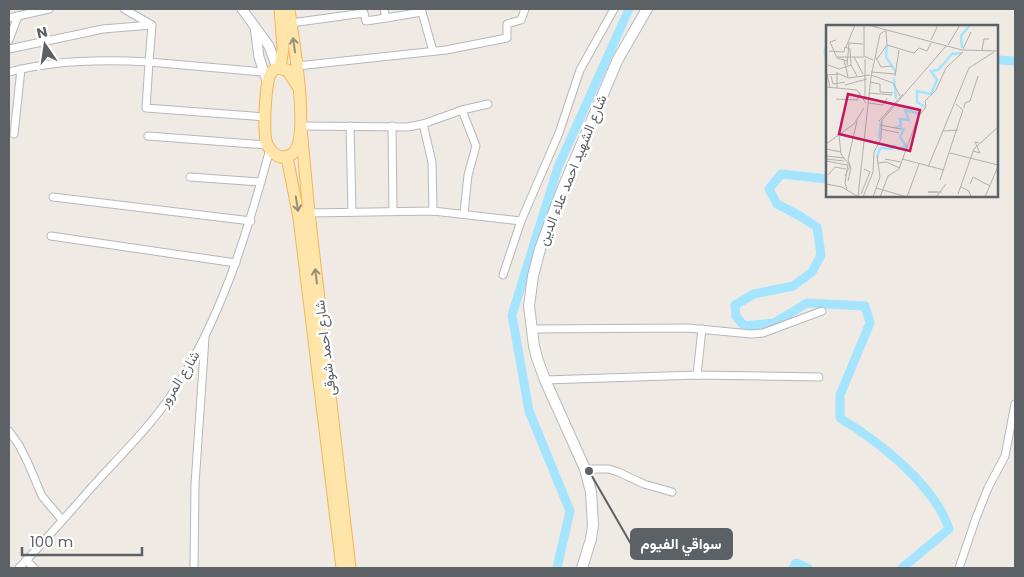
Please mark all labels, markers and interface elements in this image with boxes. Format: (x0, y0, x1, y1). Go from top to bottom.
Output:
north arrow (20, 20, 70, 70)
text: N (35, 21, 49, 43)
inset map (826, 25, 999, 198)
one-way arrow (289, 37, 299, 53)
street label: شارع الشهيد احمد علاء الدين (533, 92, 612, 249)
one-way arrow (292, 196, 302, 212)
one-way arrow (311, 269, 321, 285)
street label: شارع احمد شوقى (309, 299, 342, 397)
street label: شارع المرور (153, 347, 205, 413)
scale bar (22, 524, 142, 556)
callout: سواقي الفيوم (631, 529, 732, 559)
text: 100 m (30, 531, 73, 552)
text: سواقي الفيوم (641, 533, 721, 557)

